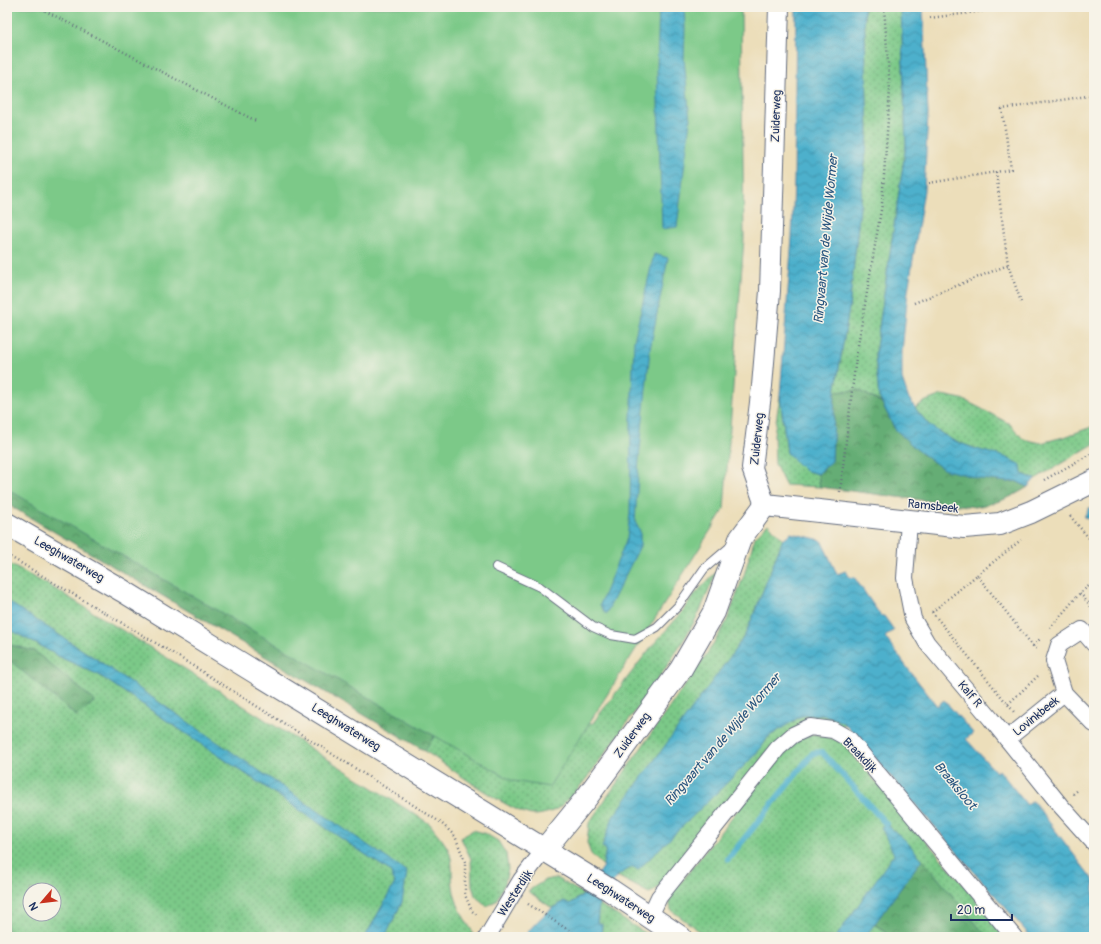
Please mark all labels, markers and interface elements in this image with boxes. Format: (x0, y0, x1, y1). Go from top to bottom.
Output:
street label: Zuiderweg (768, 89, 785, 143)
water label: Ringvaart van de Wijde Wormer (811, 152, 842, 324)
street label: Zuiderweg (747, 412, 768, 466)
street label: Ramsbeek (907, 496, 959, 517)
street label: Leeghwaterweg (31, 533, 107, 586)
water label: Ringvaart van de Wijde Wormer (661, 669, 786, 809)
street label: Kalf R (954, 678, 985, 711)
street label: Lovinkbeek (1010, 693, 1062, 740)
street label: Leeghwaterweg (308, 700, 383, 755)
street label: Zuiderweg (611, 710, 654, 761)
street label: Braakdijk (839, 734, 880, 776)
water label: Braaksloot (931, 758, 981, 814)
street label: Westerdijk (495, 867, 536, 919)
street label: Leeghwaterweg (584, 871, 658, 926)
north arrow (22, 882, 62, 922)
scale bar (951, 896, 1012, 922)
text: N (26, 900, 41, 913)
text: 20 m (957, 903, 986, 918)

